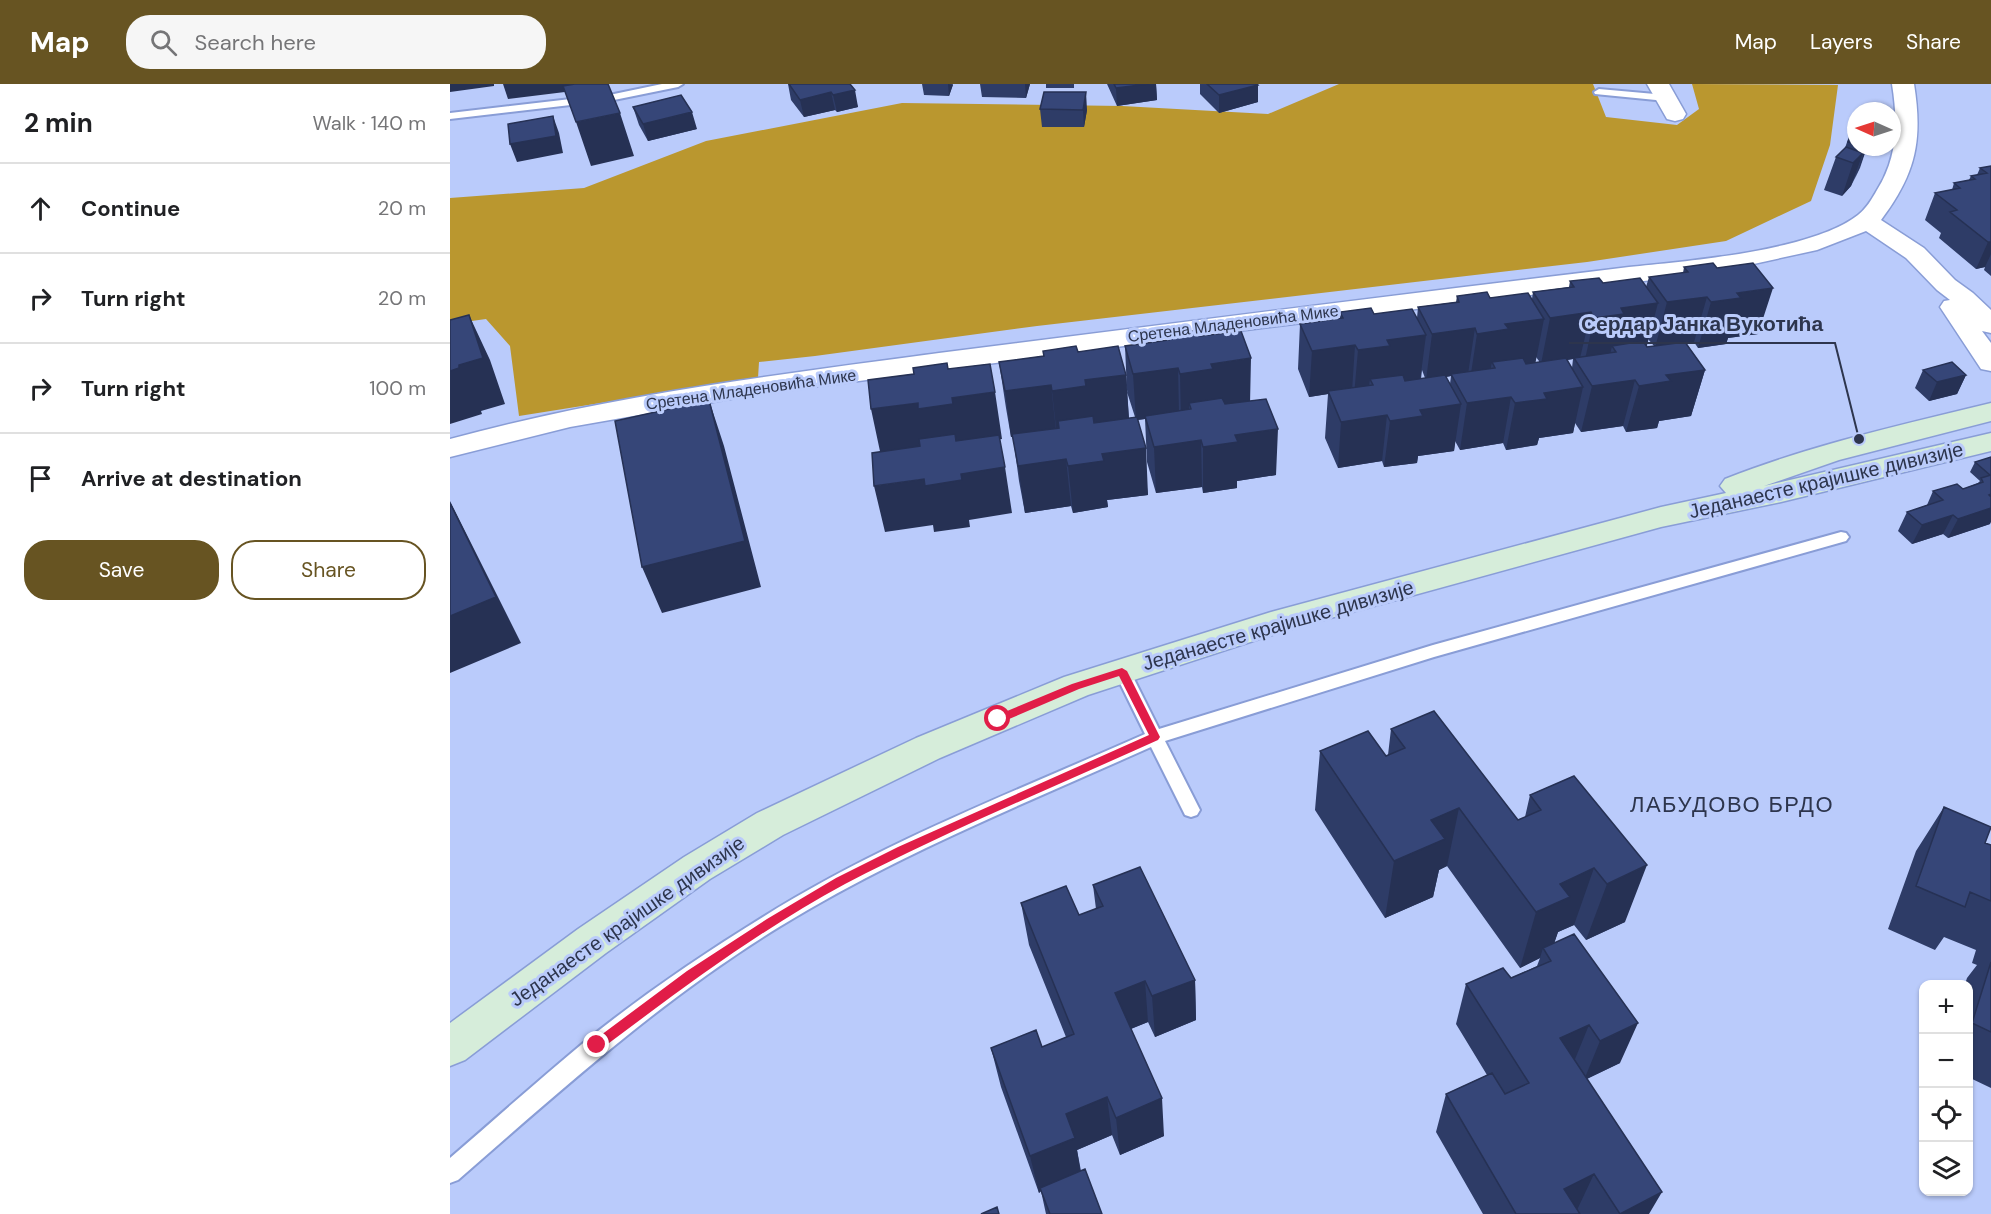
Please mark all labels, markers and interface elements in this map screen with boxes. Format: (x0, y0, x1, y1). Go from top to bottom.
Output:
search box (126, 15, 546, 69)
text: Map (30, 24, 90, 61)
icon: search (147, 26, 180, 59)
text: Search here (195, 28, 316, 57)
text: Map (1735, 28, 1777, 56)
text: Layers (1810, 28, 1873, 56)
text: Share (1906, 28, 1961, 56)
north arrow (1847, 102, 1901, 156)
text: 2 min (24, 106, 93, 140)
text: Walk · 140 m (312, 110, 426, 136)
icon: ahead (24, 192, 57, 225)
text: Continue (81, 194, 180, 223)
text: 20 m (378, 195, 426, 221)
icon: right (24, 282, 57, 315)
text: Turn right (81, 284, 186, 313)
text: 20 m (378, 285, 426, 311)
street label: Сретена Младеновића Мике (1126, 300, 1340, 347)
callout: Сердар Јанка Вукотића (1569, 304, 1835, 343)
text: Сердар Јанка Вукотића (1581, 310, 1823, 338)
street label: Сретена Младеновића Мике (645, 364, 858, 415)
icon: right (24, 372, 57, 405)
text: Turn right (81, 374, 186, 403)
text: 100 m (369, 375, 426, 401)
street label: Једанаесте крајишке дивизије (1686, 436, 1966, 524)
icon: arrive (24, 462, 57, 495)
text: Arrive at destination (81, 464, 302, 493)
button: Save (24, 540, 219, 600)
button: Share (231, 540, 426, 600)
street label: Једанаесте крајишке дивизије (1139, 574, 1417, 676)
route start (984, 705, 1010, 731)
district label: ЛАБУДОВО БРДО (1630, 790, 1834, 819)
street label: Једанаесте крајишке дивизије (505, 830, 749, 1012)
map controls (1919, 980, 1973, 1196)
button: + (1919, 980, 1973, 1034)
route end (583, 1031, 609, 1057)
button: − (1919, 1034, 1973, 1088)
button: locate (1919, 1088, 1973, 1142)
button: layers (1919, 1142, 1973, 1196)

